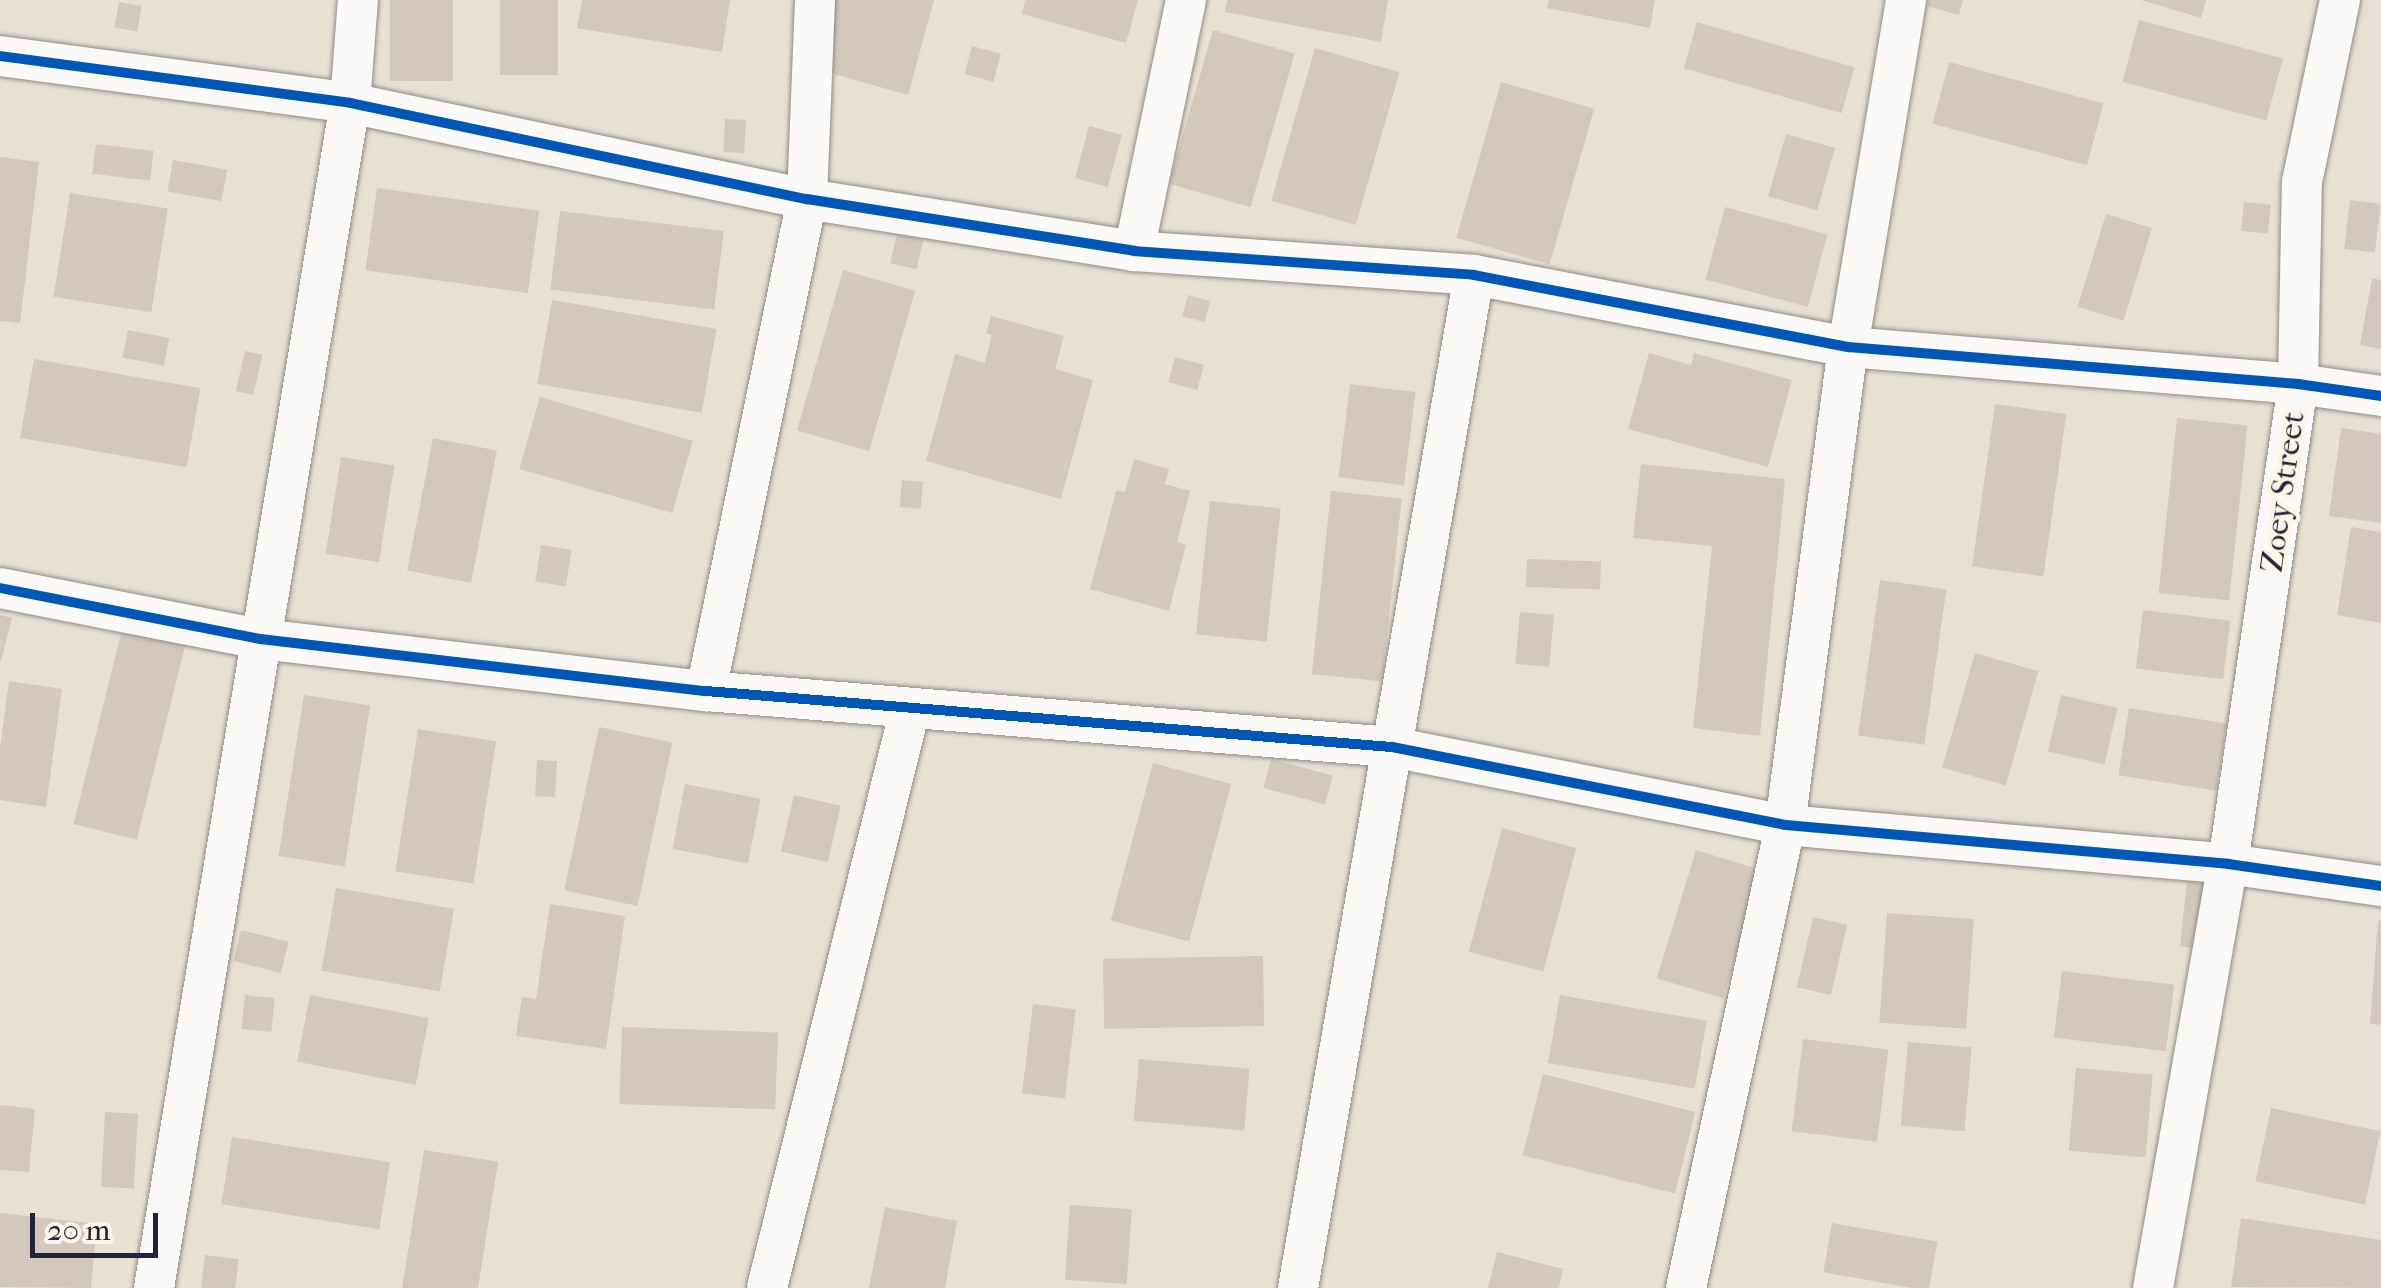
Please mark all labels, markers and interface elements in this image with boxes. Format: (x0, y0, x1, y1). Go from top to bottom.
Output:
street label: Zoey Street (2253, 409, 2313, 575)
scale bar (35, 1193, 162, 1255)
text: 20 m (47, 1213, 110, 1248)

